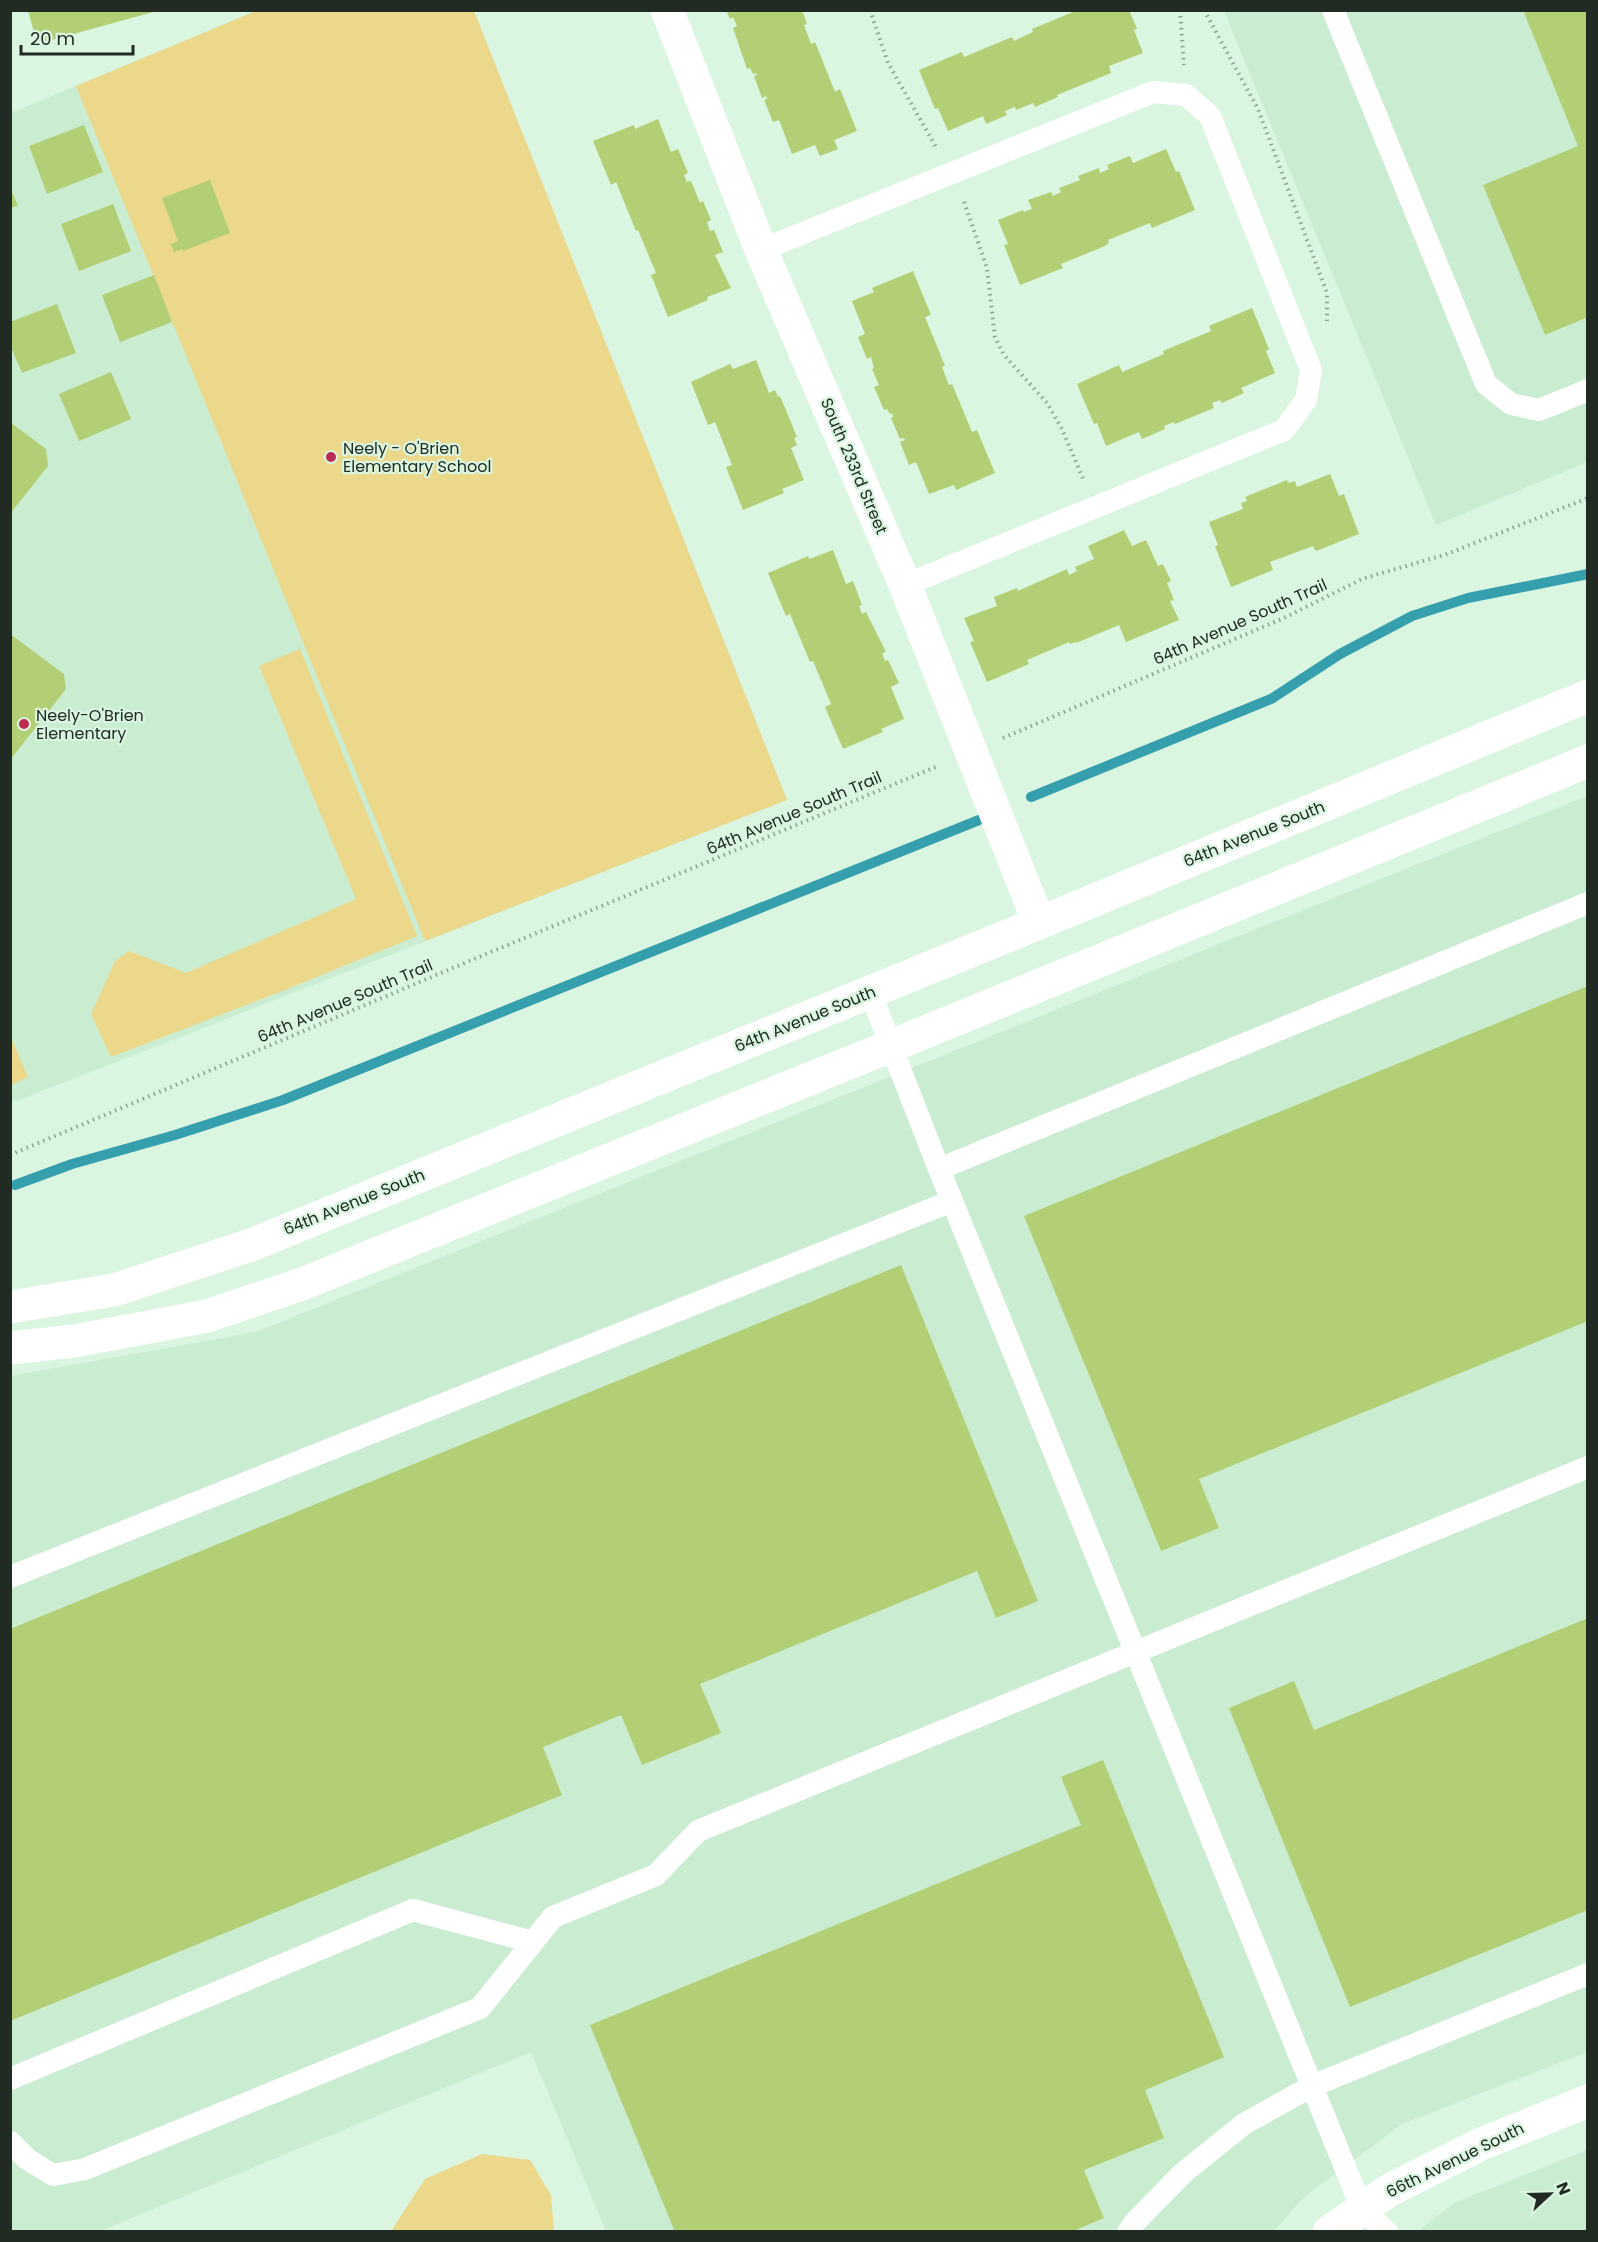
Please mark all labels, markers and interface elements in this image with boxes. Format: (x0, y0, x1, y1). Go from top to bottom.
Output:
scale bar (21, 18, 134, 56)
text: 20 m (30, 26, 75, 51)
street label: South 233rd Street (815, 394, 893, 538)
place label: Neely - O'Brien Elementary School (343, 437, 491, 478)
marker: Neely - O'Brien Elementary School (324, 450, 338, 464)
street label: 64th Avenue South Trail (1149, 573, 1331, 671)
place label: Neely-O'Brien Elementary (36, 704, 144, 745)
marker: Neely-O'Brien Elementary (17, 717, 31, 731)
street label: 64th Avenue South Trail (703, 766, 885, 860)
street label: 64th Avenue South (1180, 795, 1328, 873)
street label: 64th Avenue South Trail (254, 954, 436, 1048)
street label: 64th Avenue South (731, 980, 879, 1058)
street label: 64th Avenue South (280, 1163, 428, 1241)
street label: 66th Avenue South (1382, 2117, 1528, 2203)
north arrow (1520, 2164, 1580, 2224)
text: N (1551, 2179, 1576, 2198)

